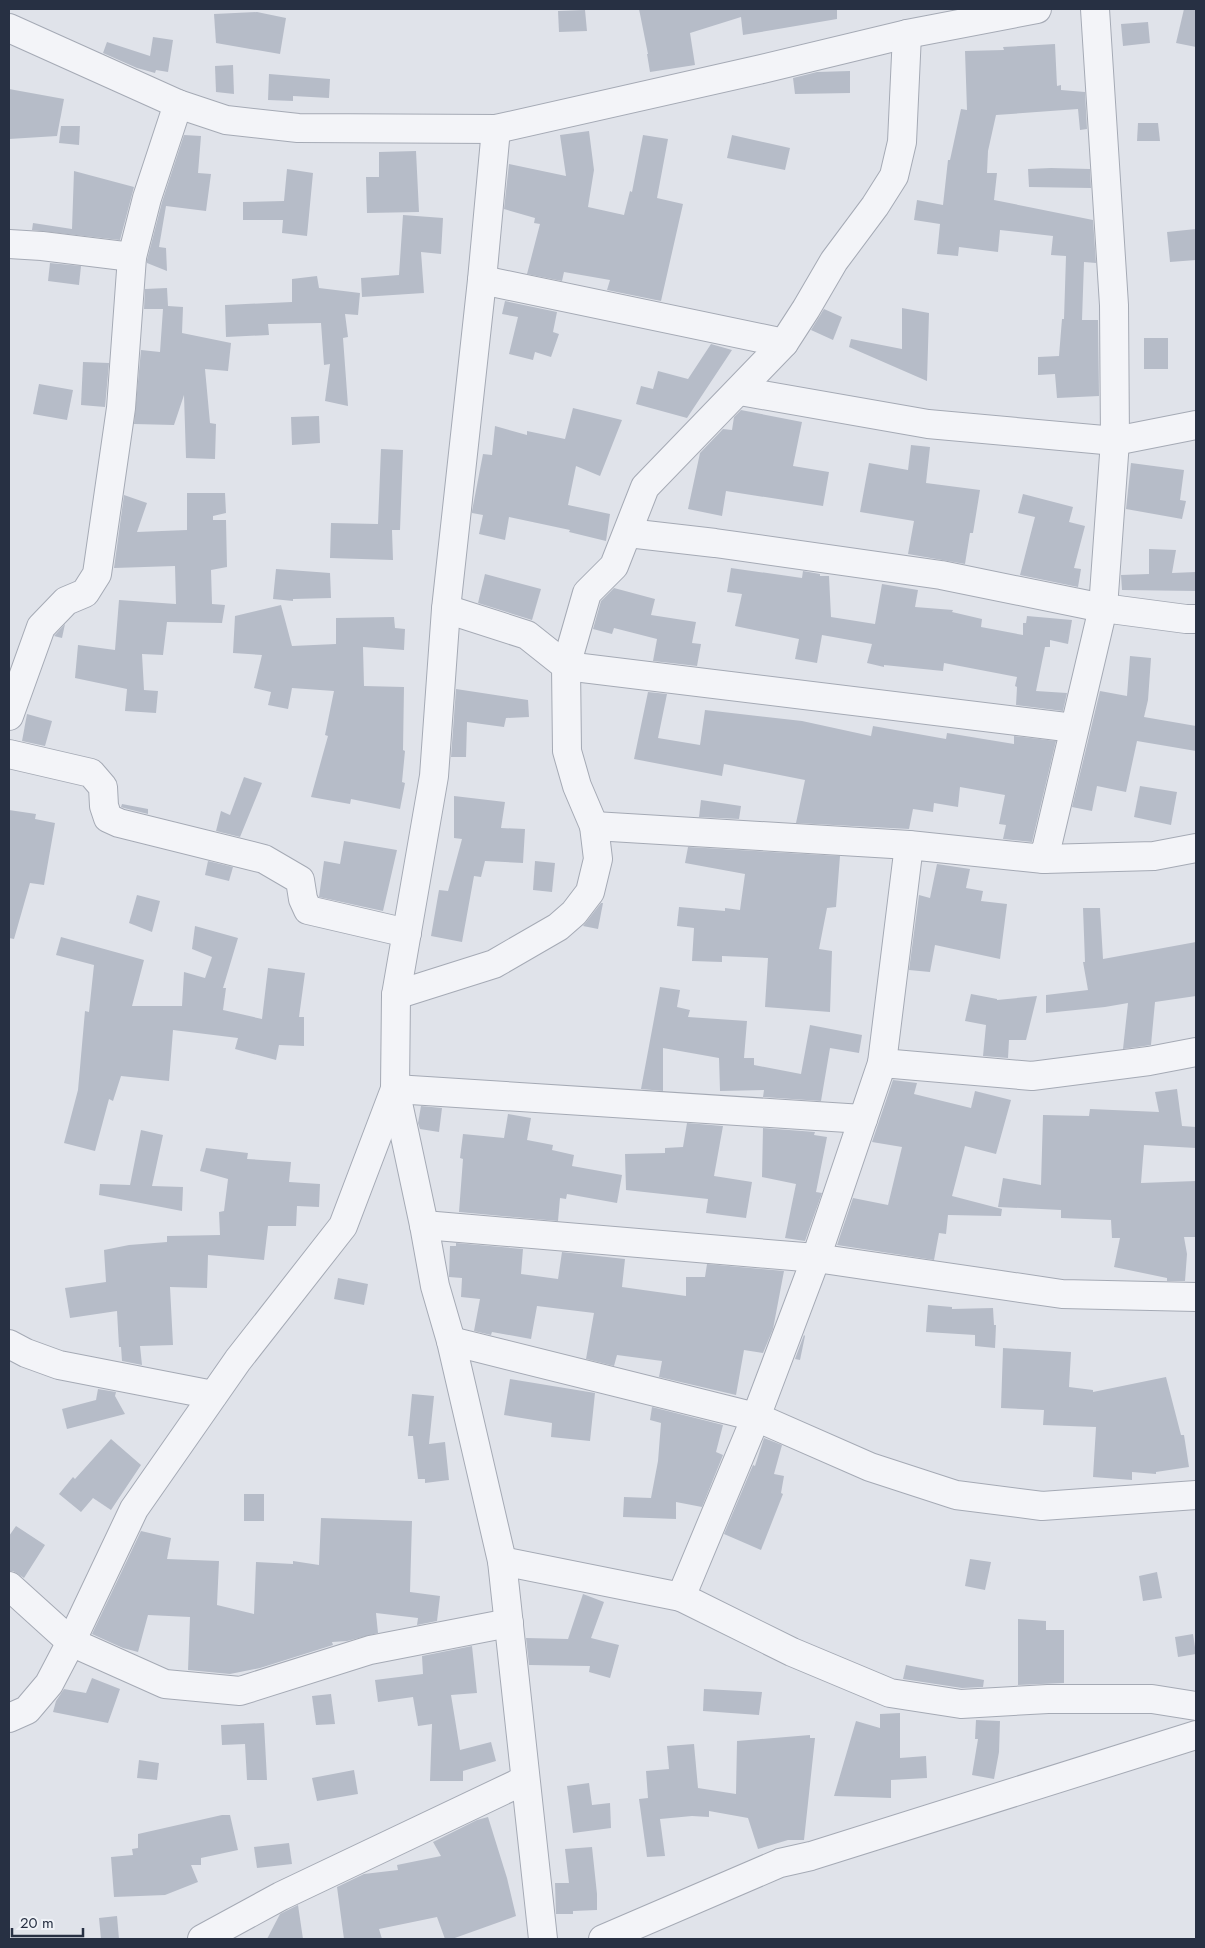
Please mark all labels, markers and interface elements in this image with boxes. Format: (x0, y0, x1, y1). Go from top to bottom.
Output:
scale bar (12, 1906, 84, 1938)
text: 20 m (20, 1912, 54, 1934)

